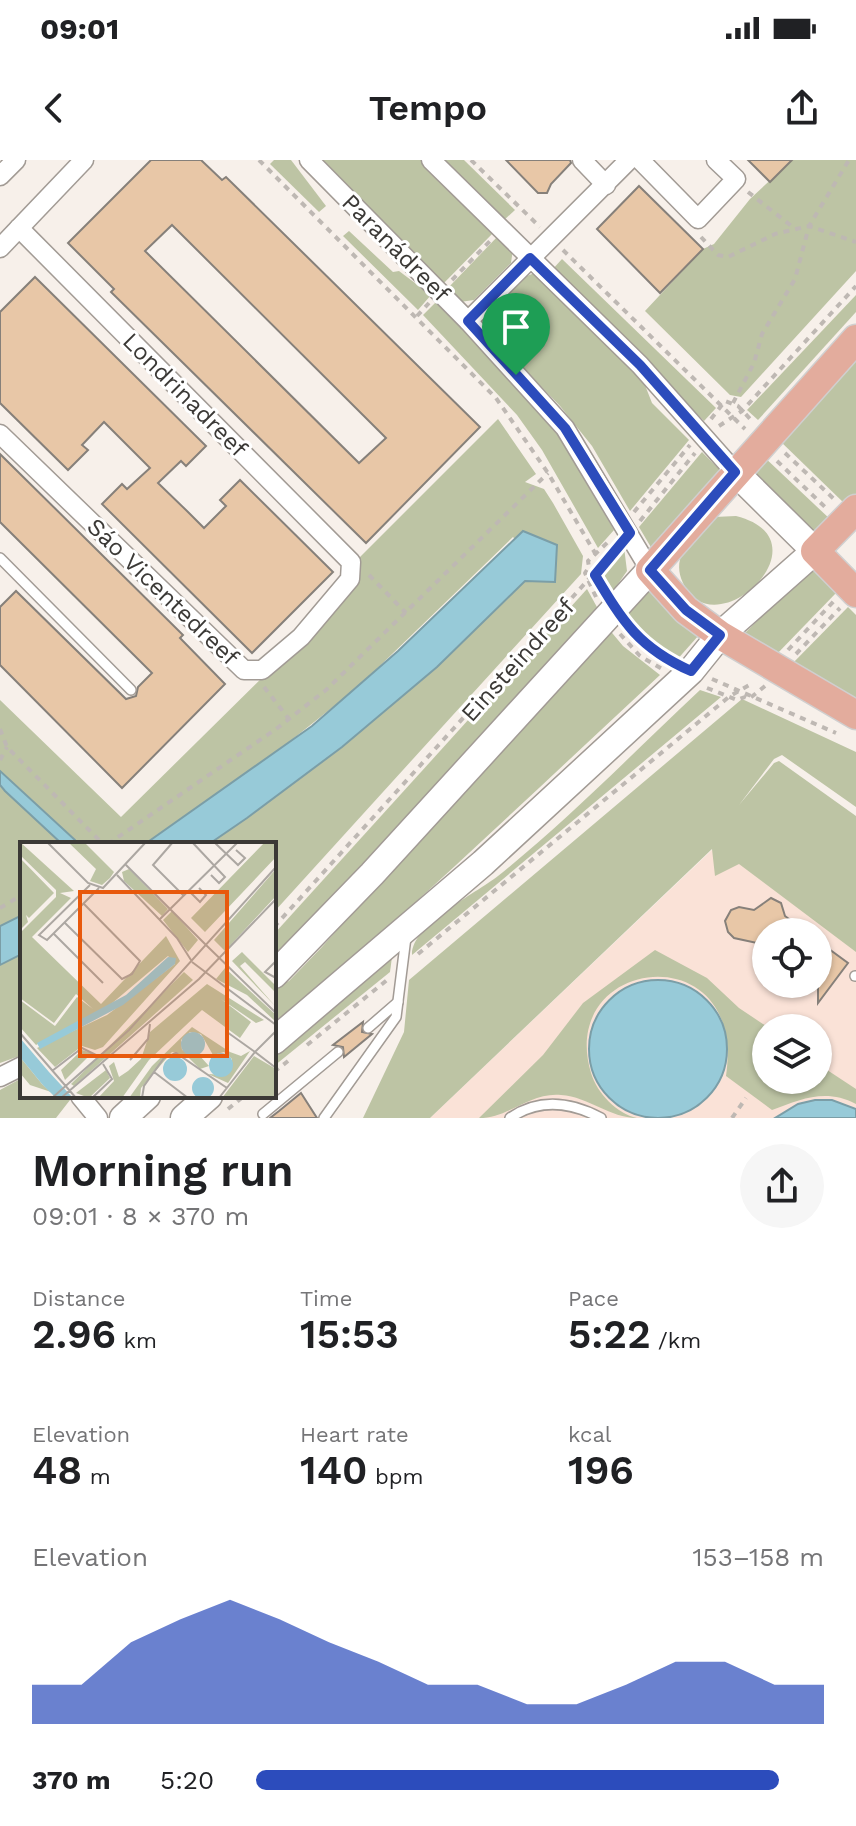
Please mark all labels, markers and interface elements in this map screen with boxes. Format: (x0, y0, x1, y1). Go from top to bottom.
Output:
text: 09:01 (40, 11, 119, 46)
icon: back (32, 86, 76, 130)
icon: share (780, 86, 824, 130)
text: Tempo (369, 87, 487, 129)
street label: Paranádreef (336, 188, 456, 308)
pin (482, 293, 550, 375)
icon: arrive (494, 305, 538, 349)
street label: Londrinadreef (117, 327, 253, 463)
street label: Sáo Vicentedreef (81, 513, 245, 672)
street label: Einsteindreef (455, 592, 581, 727)
inset map (20, 842, 276, 1098)
map controls (752, 918, 832, 1094)
button: locate (752, 918, 832, 998)
button: layers (752, 1014, 832, 1094)
button: share (740, 1144, 824, 1228)
text: Morning run (32, 1145, 293, 1197)
text: 09:01 · 8 × 370 m (32, 1201, 249, 1231)
text: Distance (32, 1286, 126, 1311)
text: Time (300, 1286, 352, 1311)
text: Pace (568, 1286, 619, 1311)
text: 2.96 (32, 1311, 116, 1358)
text: 15:53 (300, 1311, 399, 1358)
text: 5:22 (568, 1311, 651, 1358)
text: km (116, 1328, 157, 1353)
text: /km (651, 1328, 701, 1353)
text: Elevation (32, 1422, 130, 1447)
text: Heart rate (300, 1422, 409, 1447)
text: kcal (568, 1422, 612, 1447)
text: 48 (32, 1447, 82, 1494)
text: 140 (300, 1447, 367, 1494)
text: 196 (568, 1447, 634, 1494)
text: m (82, 1464, 111, 1489)
text: bpm (367, 1464, 423, 1489)
text: Elevation (32, 1542, 148, 1572)
text: 153–158 m (692, 1542, 824, 1572)
text: 370 m (32, 1765, 110, 1795)
text: 5:20 (160, 1765, 214, 1795)

